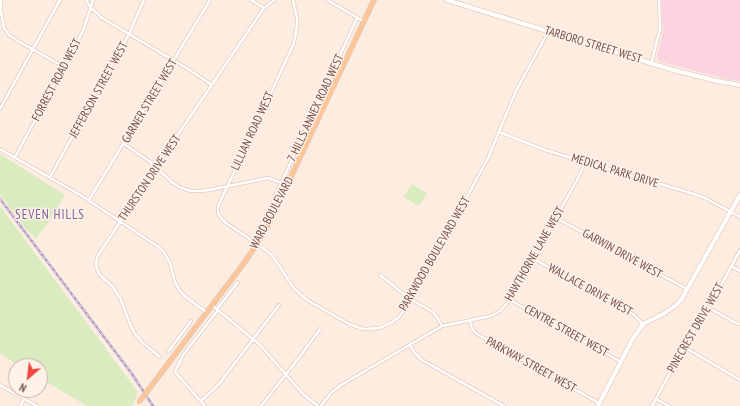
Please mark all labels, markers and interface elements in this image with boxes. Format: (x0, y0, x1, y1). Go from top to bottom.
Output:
street label: TARBORO STREET WEST (543, 23, 643, 67)
street label: FORREST ROAD WEST (29, 36, 85, 124)
street label: JEFFERSON STREET WEST (67, 39, 131, 141)
street label: 7 HILLS ANNEX ROAD WEST (285, 52, 347, 164)
street label: GARNER STREET WEST (119, 56, 181, 146)
street label: LILLIAN ROAD WEST (228, 89, 278, 173)
street label: THURSTON DRIVE WEST (116, 132, 184, 224)
street label: MEDICAL PARK DRIVE (570, 151, 660, 191)
street label: WARD BOULEVARD (247, 175, 297, 251)
street label: PARKWOOD BOULEVARD WEST (396, 194, 474, 314)
street label: HAWTHORNE LANE WEST (502, 204, 568, 304)
district label: SEVEN HILLS (15, 207, 85, 223)
street label: GARWIN DRIVE WEST (580, 226, 664, 282)
street label: WALLACE DRIVE WEST (545, 261, 635, 319)
street label: PINECREST DRIVE WEST (664, 281, 728, 375)
street label: CENTRE STREET WEST (521, 302, 611, 360)
street label: PARKWAY STREET WEST (483, 334, 579, 396)
north arrow (8, 358, 48, 398)
text: N (17, 380, 29, 395)

